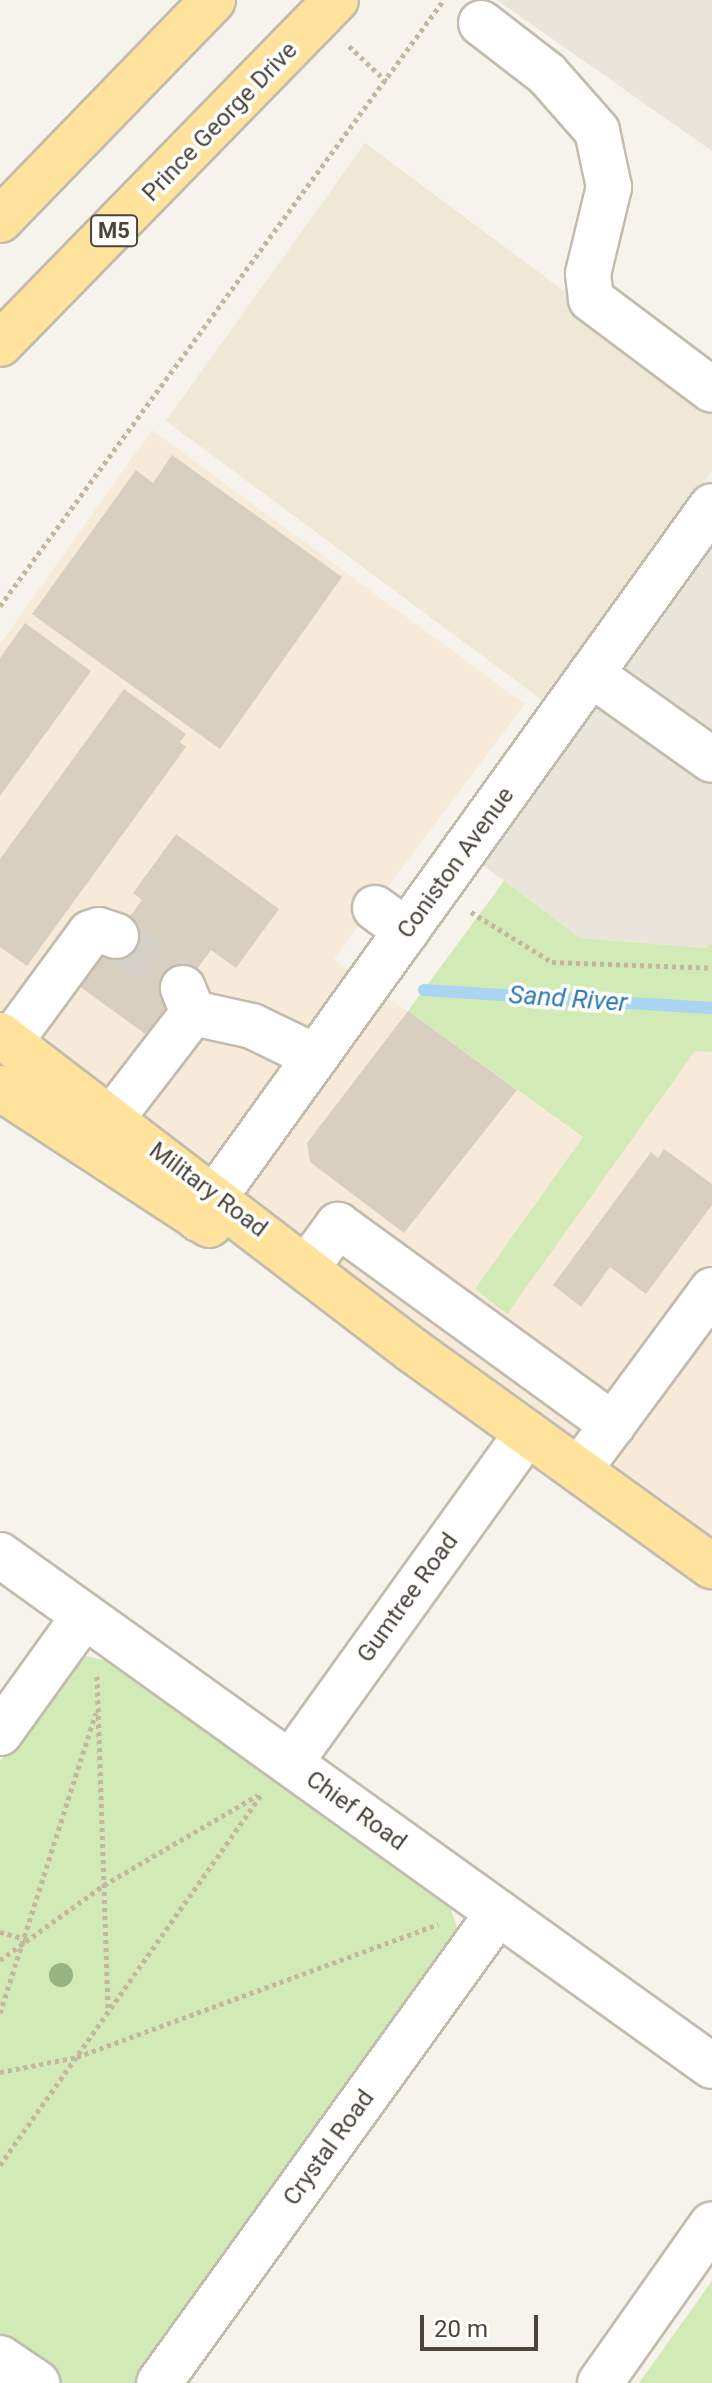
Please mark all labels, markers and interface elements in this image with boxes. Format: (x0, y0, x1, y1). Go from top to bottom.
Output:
street label: Prince George Drive (137, 36, 303, 208)
road number: M5 (90, 213, 138, 249)
street label: Coniston Avenue (392, 782, 520, 944)
water label: Sand River (508, 979, 628, 1019)
street label: Military Road (143, 1136, 273, 1244)
street label: Gumtree Road (351, 1528, 465, 1668)
street label: Chief Road (300, 1765, 412, 1857)
street label: Crystal Road (278, 2085, 380, 2211)
scale bar (424, 2299, 542, 2349)
text: 20 m (434, 2315, 488, 2343)

